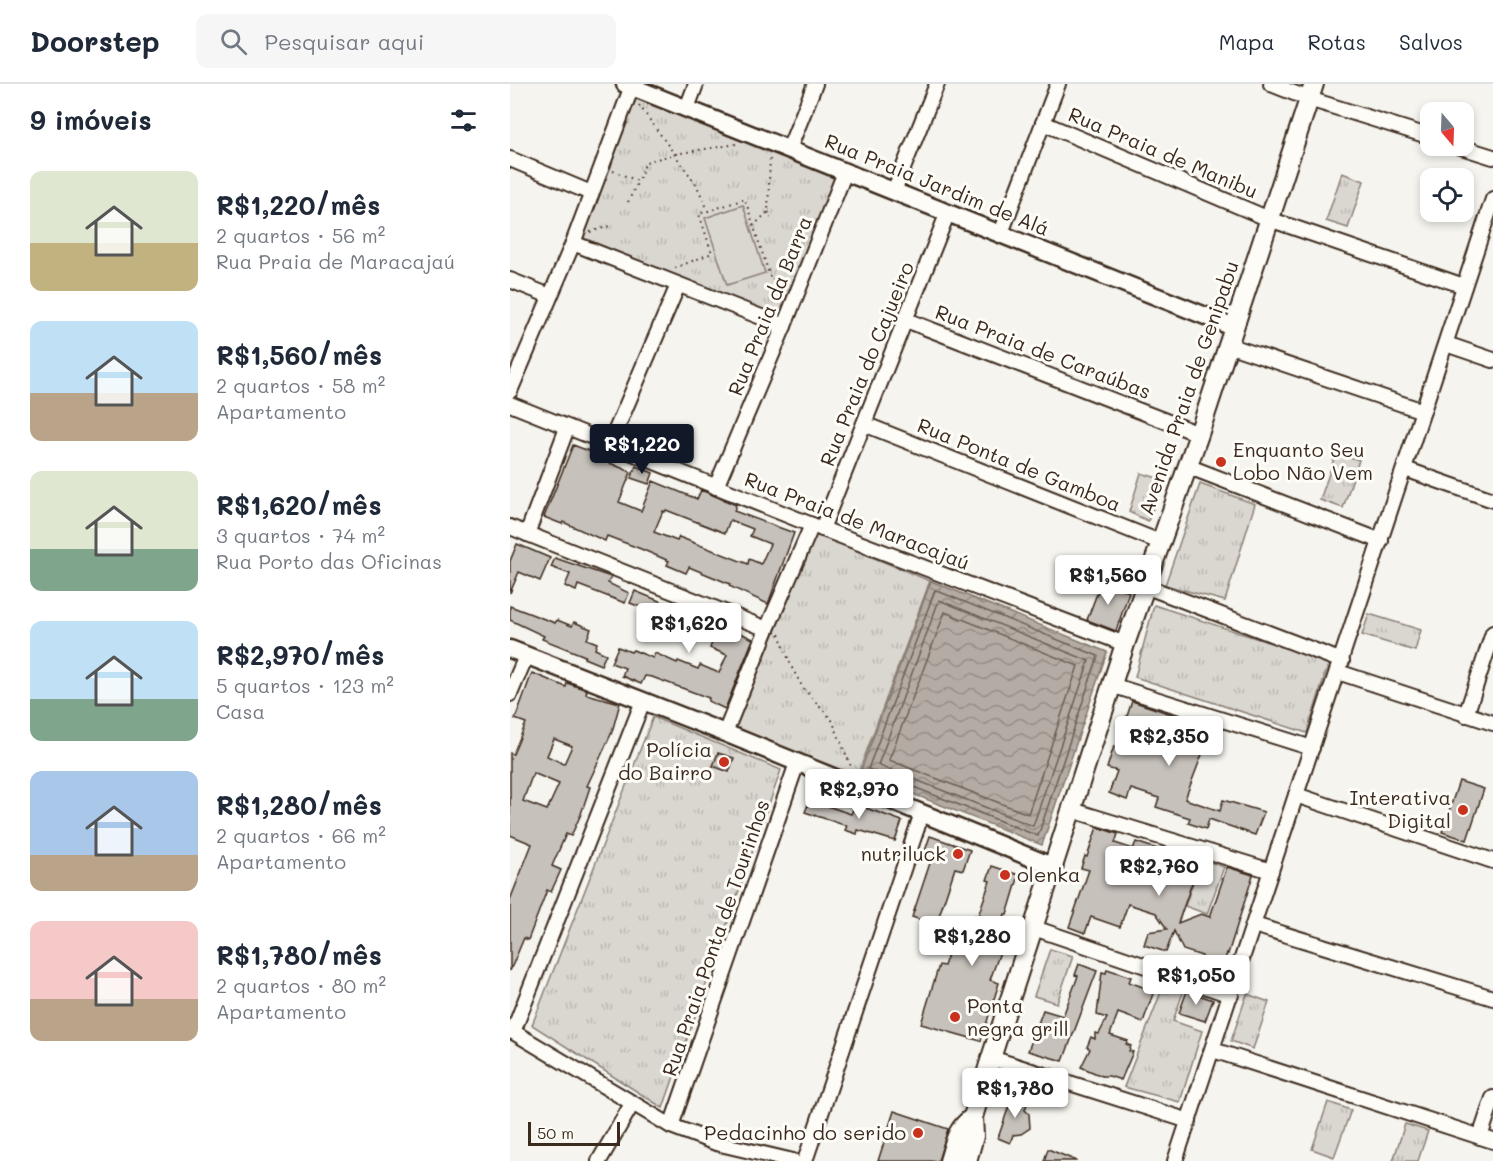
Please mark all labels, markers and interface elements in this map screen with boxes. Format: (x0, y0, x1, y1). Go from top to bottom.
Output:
search box (196, 14, 616, 68)
text: Doorstep (30, 23, 160, 59)
icon: search (217, 25, 250, 58)
text: Pesquisar aqui (265, 27, 424, 56)
text: Mapa (1219, 28, 1275, 55)
text: Rotas (1308, 28, 1366, 55)
text: Salvos (1399, 28, 1463, 55)
street label: Rua Praia de Manibu (1065, 100, 1262, 204)
north arrow (1420, 102, 1474, 156)
map controls (1420, 102, 1474, 222)
text: 9 imóveis (30, 103, 152, 137)
icon: filters (447, 104, 480, 137)
street label: Rua Praia Jardim de Alá (821, 127, 1053, 241)
button: locate (1420, 168, 1474, 222)
text: R$1,220/mês (216, 188, 380, 222)
icon: home (78, 195, 150, 267)
street label: Rua Praia da Barra (721, 212, 817, 399)
text: 2 quartos · 56 m² (216, 222, 385, 248)
text: Rua Praia de Maracajaú (216, 248, 455, 274)
street label: Avenida Praia de Genipabu (1132, 257, 1244, 518)
street label: Rua Praia do Cajueiro (813, 258, 919, 470)
street label: Rua Praia de Caraúbas (932, 298, 1155, 404)
text: R$1,560/mês (216, 338, 382, 372)
icon: home (78, 345, 150, 417)
text: 2 quartos · 58 m² (216, 372, 385, 398)
text: Apartamento (216, 398, 346, 424)
street label: Rua Ponta de Gamboa (914, 411, 1125, 517)
pin: R$1,220 (587, 424, 697, 475)
text: R$1,220 (604, 430, 680, 456)
place label: Enquanto Seu Lobo Não Vem (1233, 436, 1373, 485)
marker: Enquanto Seu Lobo Não Vem (1214, 455, 1228, 469)
street label: Rua Praia de Maracajaú (741, 465, 974, 575)
text: R$1,620/mês (216, 488, 382, 522)
icon: home (78, 495, 150, 567)
text: 3 quartos · 74 m² (216, 522, 385, 548)
text: Rua Porto das Oficinas (216, 548, 442, 574)
pin: R$1,560 (1053, 555, 1163, 606)
text: R$1,560 (1069, 561, 1147, 587)
pin: R$1,620 (634, 603, 744, 654)
text: R$1,620 (650, 609, 728, 635)
text: R$2,970/mês (216, 638, 384, 672)
icon: home (78, 645, 150, 717)
text: 5 quartos · 123 m² (216, 672, 394, 698)
text: Casa (216, 698, 265, 724)
pin: R$2,350 (1114, 716, 1224, 767)
text: R$2,350 (1129, 722, 1209, 748)
place label: Polícia do Bairro (618, 736, 712, 785)
marker: Polícia do Bairro (717, 755, 731, 769)
pin: R$2,970 (804, 769, 914, 820)
text: R$2,970 (819, 775, 899, 801)
place label: Interativa Digital (1350, 784, 1451, 833)
text: R$1,280/mês (216, 788, 382, 822)
icon: home (78, 795, 150, 867)
street label: Rua Praia Ponta de Tourinhos (655, 796, 775, 1079)
marker: Interativa Digital (1456, 803, 1470, 817)
text: 2 quartos · 66 m² (216, 822, 386, 848)
place label: nutriluck (861, 840, 946, 866)
pin: R$2,760 (1104, 846, 1214, 897)
marker: nutriluck (951, 847, 965, 861)
text: Apartamento (216, 848, 346, 874)
text: R$2,760 (1119, 852, 1199, 878)
place label: olenka (1017, 861, 1080, 887)
marker: olenka (998, 868, 1012, 882)
pin: R$1,280 (917, 916, 1027, 967)
text: R$1,280 (933, 922, 1011, 948)
text: R$1,780/mês (216, 938, 382, 972)
icon: home (78, 945, 150, 1017)
pin: R$1,050 (1141, 955, 1251, 1006)
text: R$1,050 (1157, 961, 1235, 987)
text: 2 quartos · 80 m² (216, 972, 386, 998)
place label: Ponta negra grill (967, 992, 1069, 1041)
text: Apartamento (216, 998, 346, 1024)
marker: Ponta negra grill (948, 1010, 962, 1024)
pin: R$1,780 (960, 1068, 1070, 1119)
text: R$1,780 (976, 1074, 1054, 1100)
scale bar (528, 1119, 620, 1146)
place label: Pedacinho do serido (704, 1119, 906, 1145)
text: 50 m (537, 1122, 574, 1143)
marker: Pedacinho do serido (911, 1126, 925, 1140)

